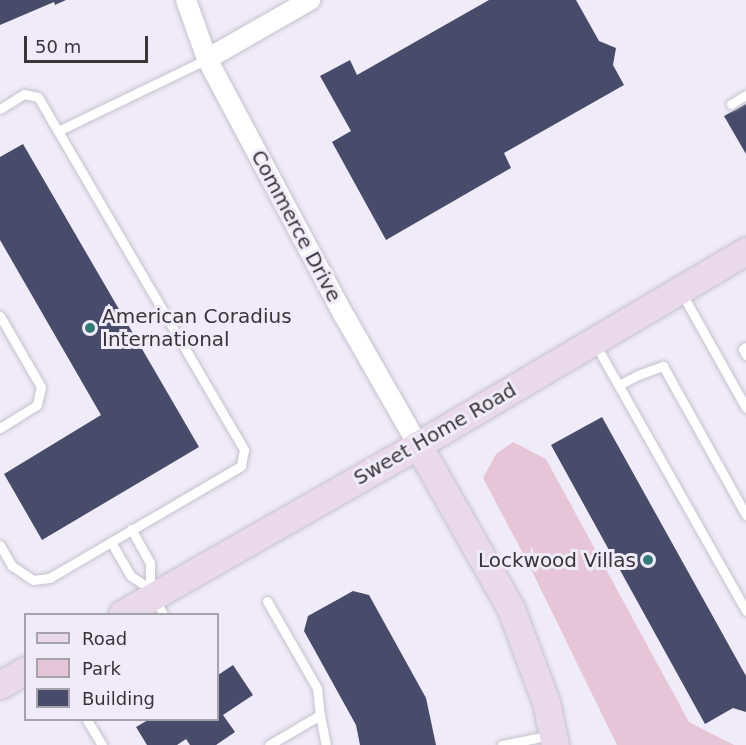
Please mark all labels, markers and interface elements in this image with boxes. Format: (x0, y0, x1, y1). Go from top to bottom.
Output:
scale bar (27, 24, 152, 62)
text: 50 m (35, 36, 81, 57)
street label: Commerce Drive (246, 146, 346, 306)
place label: American Coradius International (102, 304, 292, 351)
marker: American Coradius International (83, 321, 97, 335)
street label: Sweet Home Road (350, 378, 520, 490)
place label: Lockwood Villas (478, 548, 636, 572)
marker: Lockwood Villas (641, 553, 655, 567)
legend (24, 613, 219, 721)
text: Road (82, 628, 127, 649)
text: Park (82, 658, 121, 679)
text: Building (82, 688, 155, 709)

